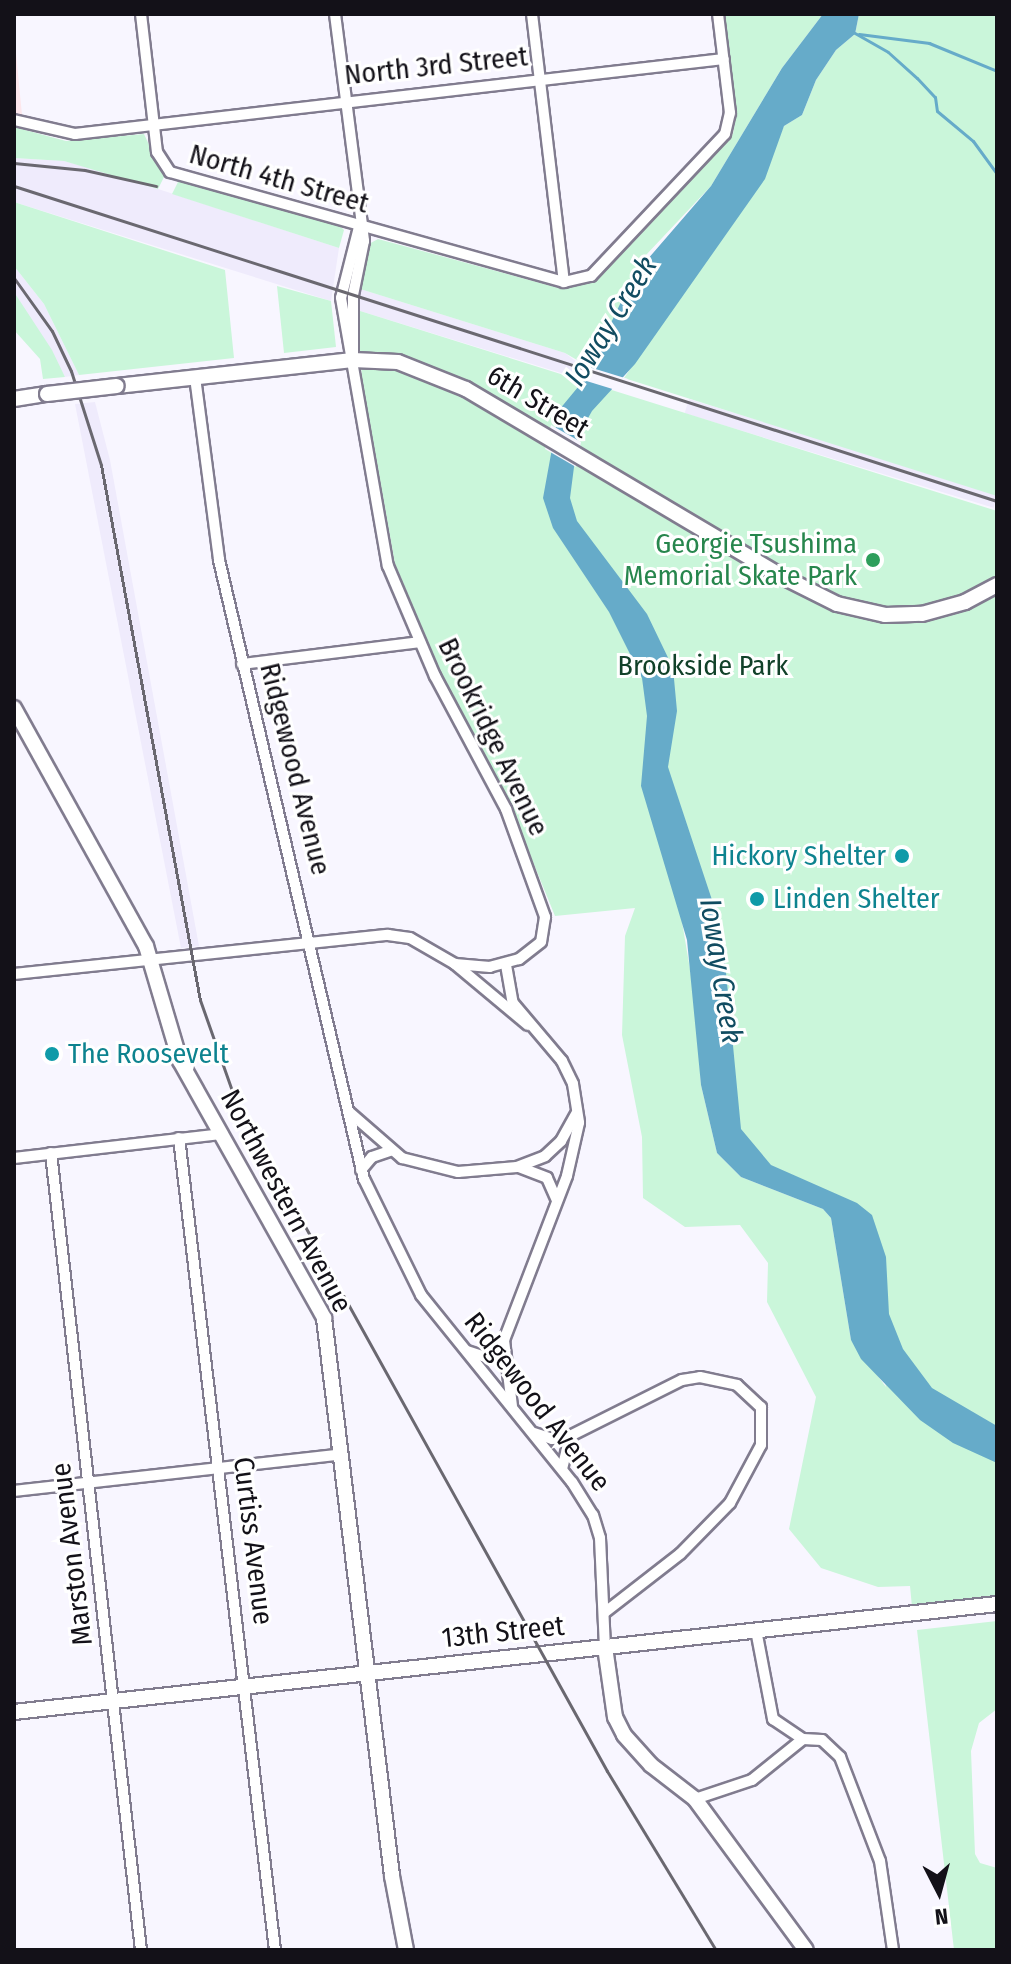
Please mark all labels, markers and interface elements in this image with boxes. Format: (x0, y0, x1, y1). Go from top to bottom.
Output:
street label: North 3rd Street (343, 40, 529, 92)
street label: North 4th Street (186, 137, 372, 221)
water label: Ioway Creek (557, 249, 665, 393)
street label: 6th Street (481, 358, 595, 446)
place label: Georgie Tsushima Memorial Skate Park (624, 527, 857, 593)
marker: Georgie Tsushima Memorial Skate Park (864, 551, 882, 569)
street label: Brookridge Avenue (431, 633, 555, 841)
park label: Brookside Park (618, 649, 788, 683)
street label: Ridgewood Avenue (252, 659, 338, 879)
place label: Hickory Shelter (711, 839, 886, 873)
marker: Hickory Shelter (893, 847, 911, 865)
place label: Linden Shelter (773, 882, 940, 916)
marker: Linden Shelter (748, 890, 766, 908)
water label: Ioway Creek (692, 896, 750, 1046)
place label: The Roosevelt (68, 1037, 229, 1071)
marker: The Roosevelt (43, 1045, 61, 1063)
street label: Northwestern Avenue (213, 1084, 359, 1318)
street label: Ridgewood Avenue (457, 1306, 617, 1498)
street label: Curtiss Avenue (226, 1455, 280, 1627)
street label: Marston Avenue (44, 1461, 100, 1647)
street label: 13th Street (440, 1609, 566, 1655)
north arrow (899, 1852, 979, 1932)
text: N (934, 1902, 950, 1930)

